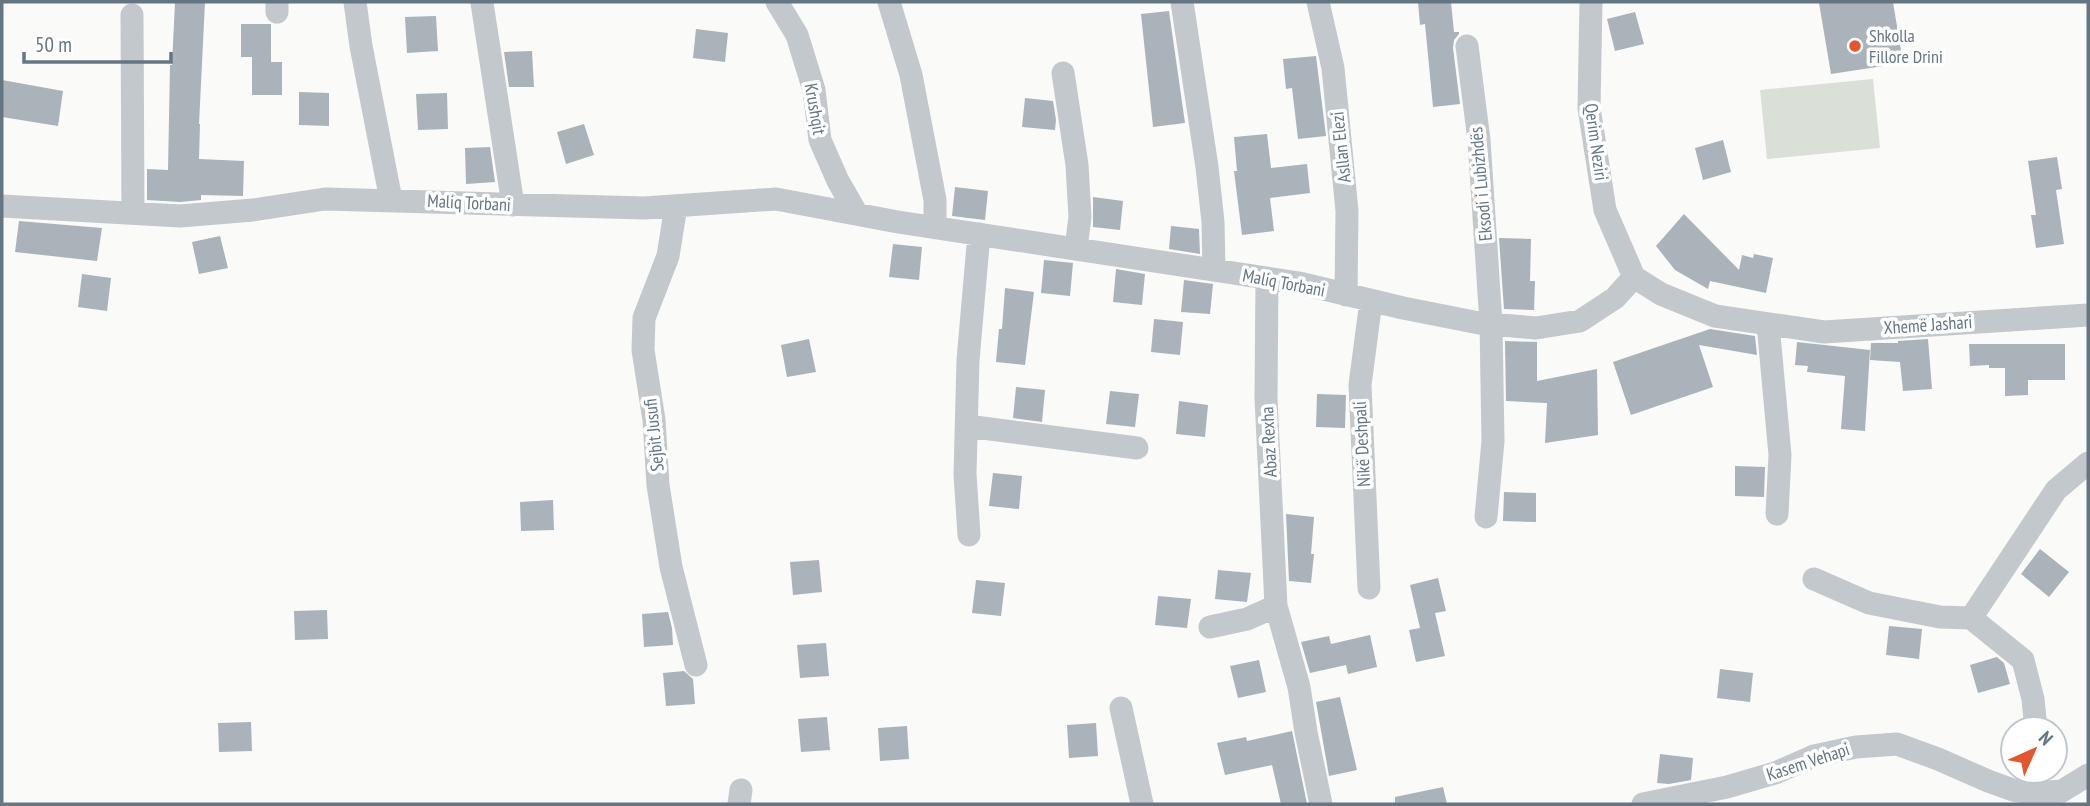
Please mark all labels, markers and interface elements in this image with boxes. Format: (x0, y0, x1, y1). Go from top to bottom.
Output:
scale bar (24, 21, 172, 65)
place label: Shkolla Fillore Drini (1869, 24, 1943, 68)
text: 50 m (35, 31, 72, 58)
marker: Shkolla Fillore Drini (1847, 38, 1863, 54)
street label: Krushqit (800, 81, 831, 136)
street label: Qerim Neziri (1580, 102, 1613, 182)
street label: Asllan Elezi (1325, 110, 1356, 184)
street label: Eksodi i Lubizhdës (1464, 126, 1497, 242)
street label: Maliq Torbani (427, 189, 511, 216)
street label: Maliq Torbani (1241, 263, 1327, 302)
street label: Xhemë Jashari (1883, 310, 1973, 339)
street label: Sejbit Jusufi (638, 397, 669, 473)
street label: Nikë Deshpali (1348, 401, 1375, 487)
street label: Abaz Rexha (1255, 406, 1282, 478)
north arrow (1999, 715, 2069, 785)
text: N (2034, 726, 2058, 750)
street label: Kasem Vehapi (1763, 737, 1852, 786)

